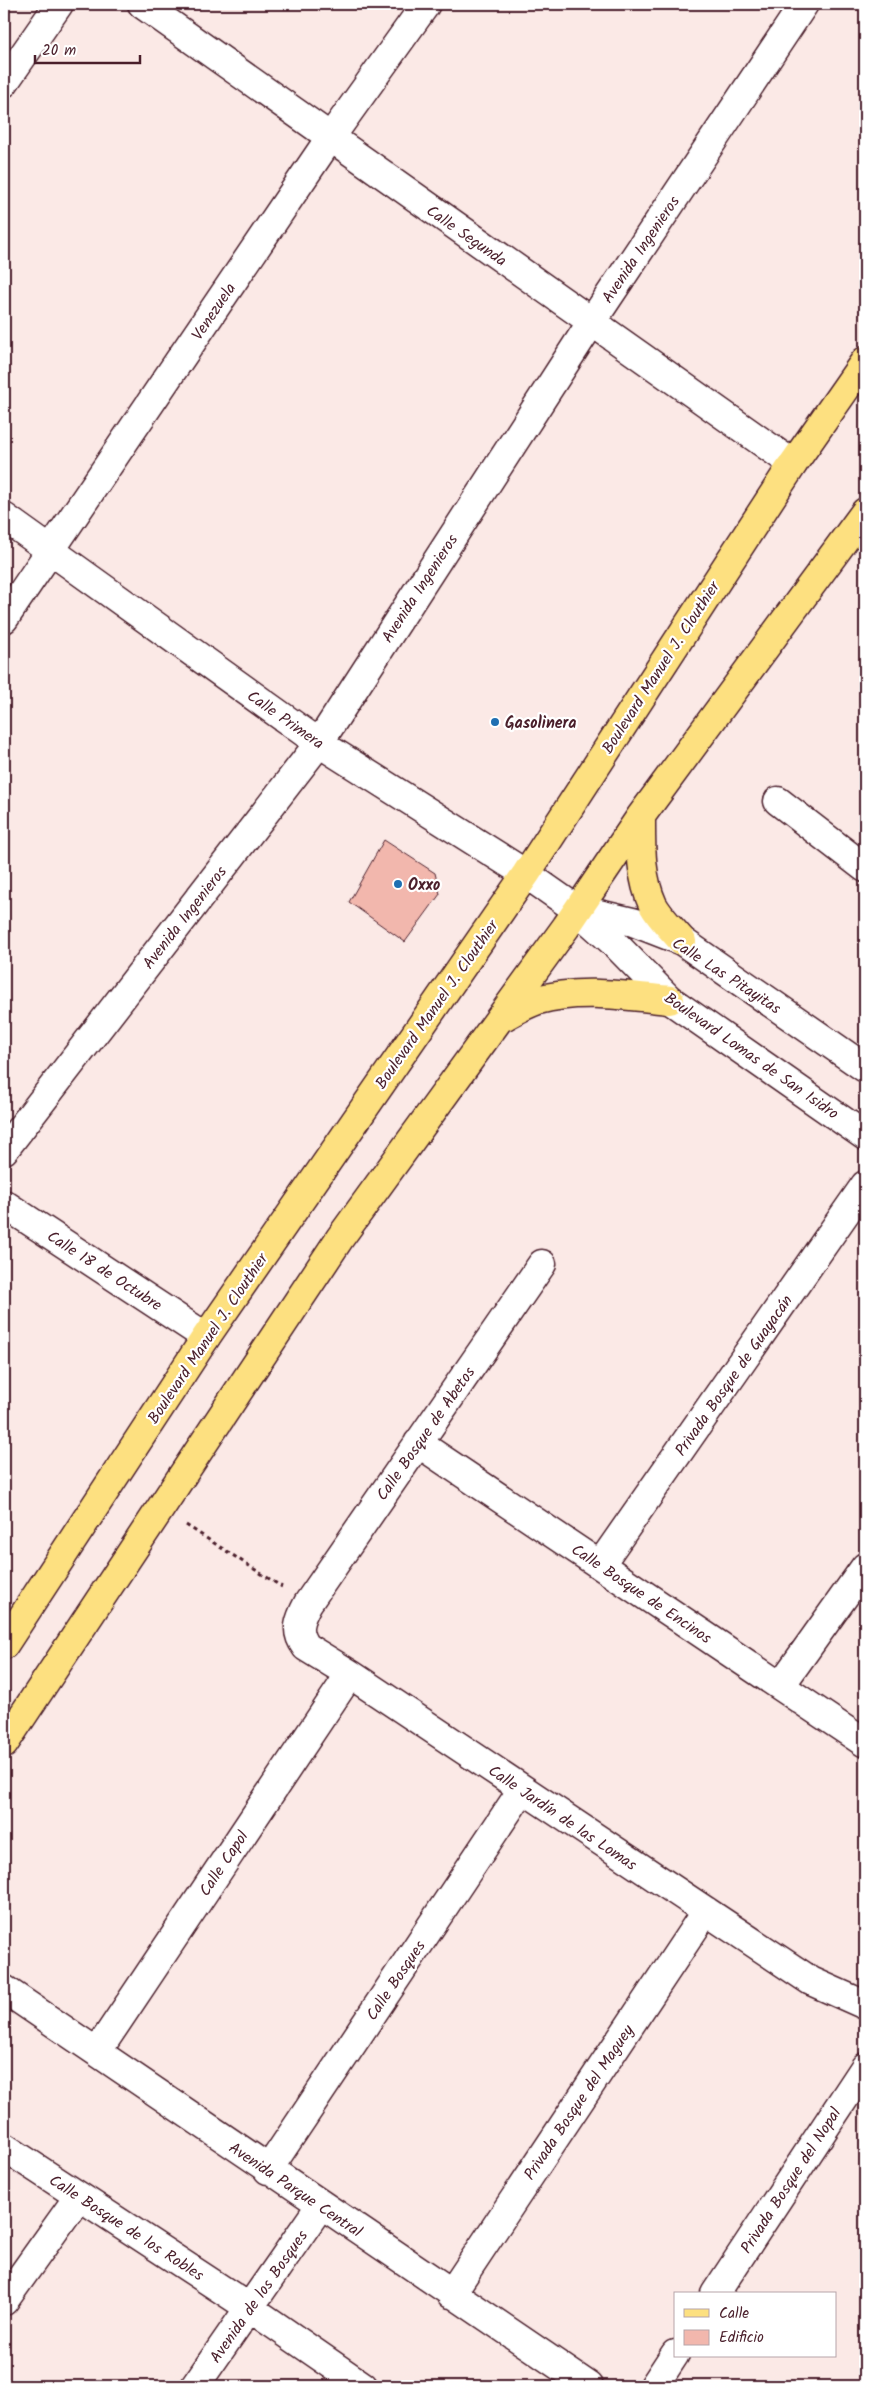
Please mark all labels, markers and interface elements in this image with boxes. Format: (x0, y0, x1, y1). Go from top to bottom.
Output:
scale bar (35, 32, 140, 64)
text: 20 m (42, 39, 76, 63)
street label: Avenida Ingenieros (596, 191, 687, 309)
street label: Calle Segunda (421, 199, 512, 273)
street label: Venezuela (186, 278, 243, 346)
street label: Avenida Ingenieros (376, 529, 465, 648)
street label: Boulevard Manuel J. Clouthier (596, 575, 727, 759)
street label: Calle Primera (241, 684, 329, 756)
place label: Gasolinera (505, 711, 577, 736)
marker: Gasolinera (489, 716, 501, 728)
street label: Avenida Ingenieros (137, 861, 234, 975)
place label: Oxxo (408, 873, 440, 898)
marker: Oxxo (392, 878, 404, 890)
street label: Boulevard Manuel J. Clouthier (369, 914, 506, 1094)
street label: Calle Las Pitayitas (667, 931, 786, 1021)
street label: Boulevard Lomas de San Isidro (659, 986, 844, 1126)
street label: Calle 18 de Octubre (42, 1225, 167, 1318)
street label: Boulevard Manuel J. Clouthier (142, 1247, 276, 1429)
street label: Privada Bosque de Guayacán (669, 1290, 800, 1462)
street label: Calle Bosque de Abetos (370, 1361, 482, 1506)
street label: Calle Bosque de Encinos (566, 1538, 717, 1651)
street label: Calle Jardín de las Lomas (483, 1759, 642, 1878)
street label: Calle Capol (193, 1826, 255, 1902)
street label: Calle Bosques (360, 1936, 432, 2026)
street label: Privada Bosque del Maguey (518, 2020, 641, 2186)
street label: Privada Bosque del Nopal (735, 2103, 848, 2259)
street label: Avenida Parque Central (223, 2136, 367, 2244)
street label: Calle Bosque de los Robles (44, 2169, 209, 2288)
street label: Avenida de los Bosques (204, 2225, 315, 2369)
legend (674, 2292, 836, 2358)
text: Calle (719, 2302, 749, 2326)
text: Edificio (719, 2326, 764, 2350)

